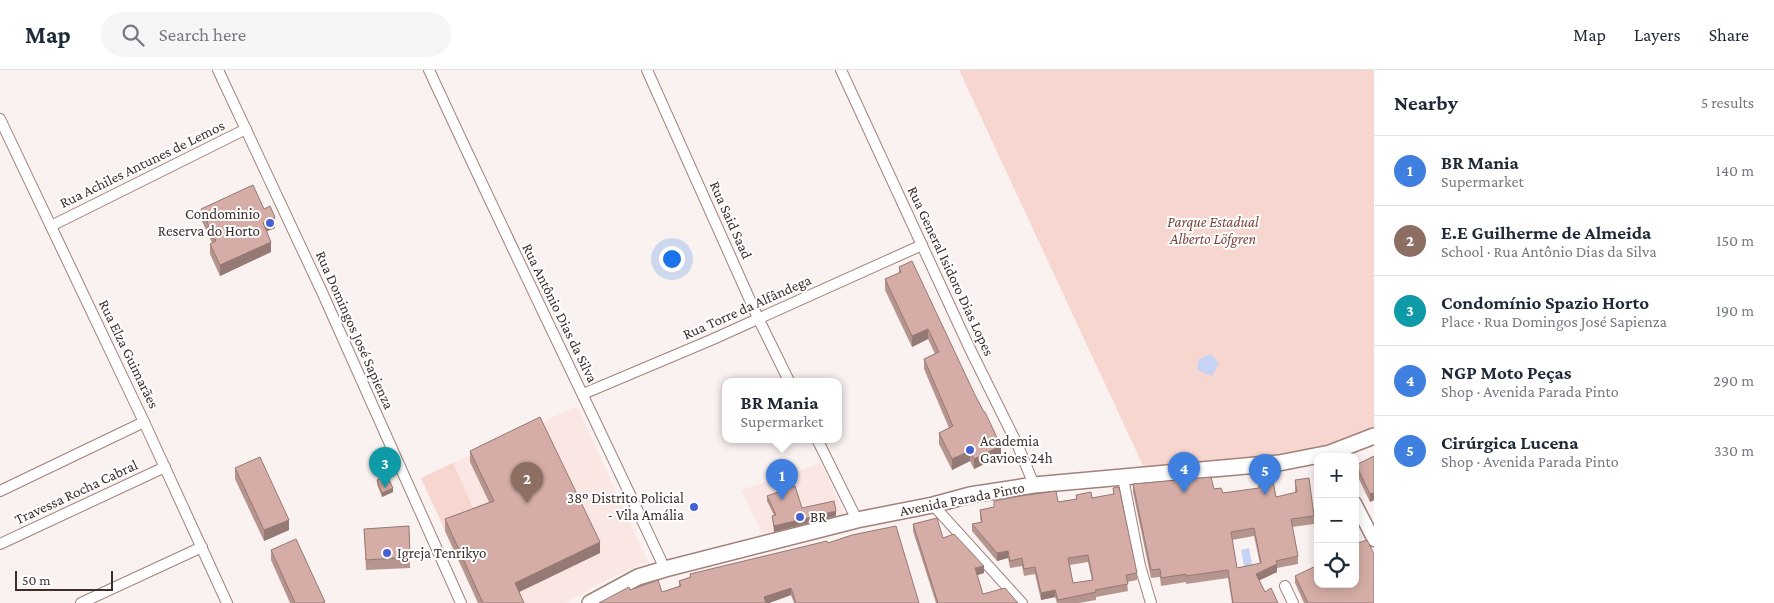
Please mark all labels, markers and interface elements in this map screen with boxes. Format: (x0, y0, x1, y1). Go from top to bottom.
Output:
search box (101, 12, 451, 57)
text: Map (25, 21, 71, 48)
icon: search (119, 21, 147, 49)
text: Search here (159, 24, 246, 45)
text: Map (1573, 25, 1606, 45)
text: Layers (1634, 25, 1681, 45)
text: Share (1709, 25, 1749, 45)
text: Nearby (1394, 91, 1458, 115)
text: 5 results (1701, 94, 1754, 111)
street label: Rua Achiles Antunes de Lemos (57, 117, 227, 211)
text: BR Mania (1441, 152, 1519, 173)
text: 1 (1407, 162, 1413, 179)
text: 140 m (1716, 162, 1754, 179)
text: Supermarket (1441, 173, 1524, 190)
street label: Rua Said Saad (707, 179, 755, 261)
street label: Rua General Isidoro Dias Lopes (904, 184, 997, 359)
place label: Condominio Reserva do Horto (158, 206, 260, 239)
park label: Parque Estadual Alberto Löfgren (1167, 214, 1259, 248)
marker: Condominio Reserva do Horto (264, 217, 276, 229)
text: E.E Guilherme de Almeida (1441, 222, 1651, 243)
text: 2 (1406, 232, 1414, 249)
text: 150 m (1716, 232, 1754, 249)
street label: Rua Antônio Dias da Silva (519, 241, 601, 385)
text: School · Rua Antônio Dias da Silva (1441, 243, 1657, 260)
your location (659, 246, 685, 272)
street label: Rua Domingos José Sapienza (312, 248, 397, 412)
street label: Rua Torre da Alfândega (680, 271, 814, 343)
text: Condomínio Spazio Horto (1441, 292, 1649, 313)
street label: Rua Elza Guimarães (96, 297, 162, 411)
text: 3 (1406, 302, 1414, 319)
text: 190 m (1716, 302, 1754, 319)
text: Place · Rua Domingos José Sapienza (1441, 313, 1667, 330)
text: NGP Moto Peças (1441, 362, 1572, 383)
text: 4 (1406, 372, 1414, 389)
text: 290 m (1713, 372, 1754, 389)
popup (722, 378, 842, 443)
text: Shop · Avenida Parada Pinto (1441, 383, 1619, 400)
text: BR Mania (741, 392, 818, 413)
text: Supermarket (741, 413, 823, 430)
text: Cirúrgica Lucena (1441, 432, 1578, 453)
place label: Academia Gavioes 24h (980, 433, 1053, 466)
text: 5 (1406, 442, 1414, 459)
text: 330 m (1714, 442, 1754, 459)
marker: Academia Gavioes 24h (964, 444, 976, 456)
pin: 3 (369, 447, 401, 488)
pin: 4 (1168, 452, 1200, 493)
map controls (1314, 453, 1359, 588)
button: + (1314, 453, 1359, 498)
text: Shop · Avenida Parada Pinto (1441, 453, 1619, 470)
pin: 5 (1249, 454, 1281, 495)
street label: Travessa Rocha Cabral (12, 456, 140, 528)
pin: 1 (766, 459, 798, 500)
pin: 2 (511, 462, 543, 503)
street label: Avenida Parada Pinto (898, 479, 1026, 519)
place label: 38º Distrito Policial - Vila Amália (567, 490, 684, 523)
button: − (1314, 498, 1359, 543)
marker: 38º Distrito Policial - Vila Amália (688, 501, 700, 513)
place label: BR (810, 509, 827, 525)
marker: BR (794, 511, 806, 523)
button: locate (1314, 543, 1359, 588)
place label: Igreja Tenrikyo (397, 545, 487, 562)
marker: Igreja Tenrikyo (381, 547, 393, 559)
scale bar (15, 568, 112, 591)
text: 50 m (22, 572, 50, 588)

